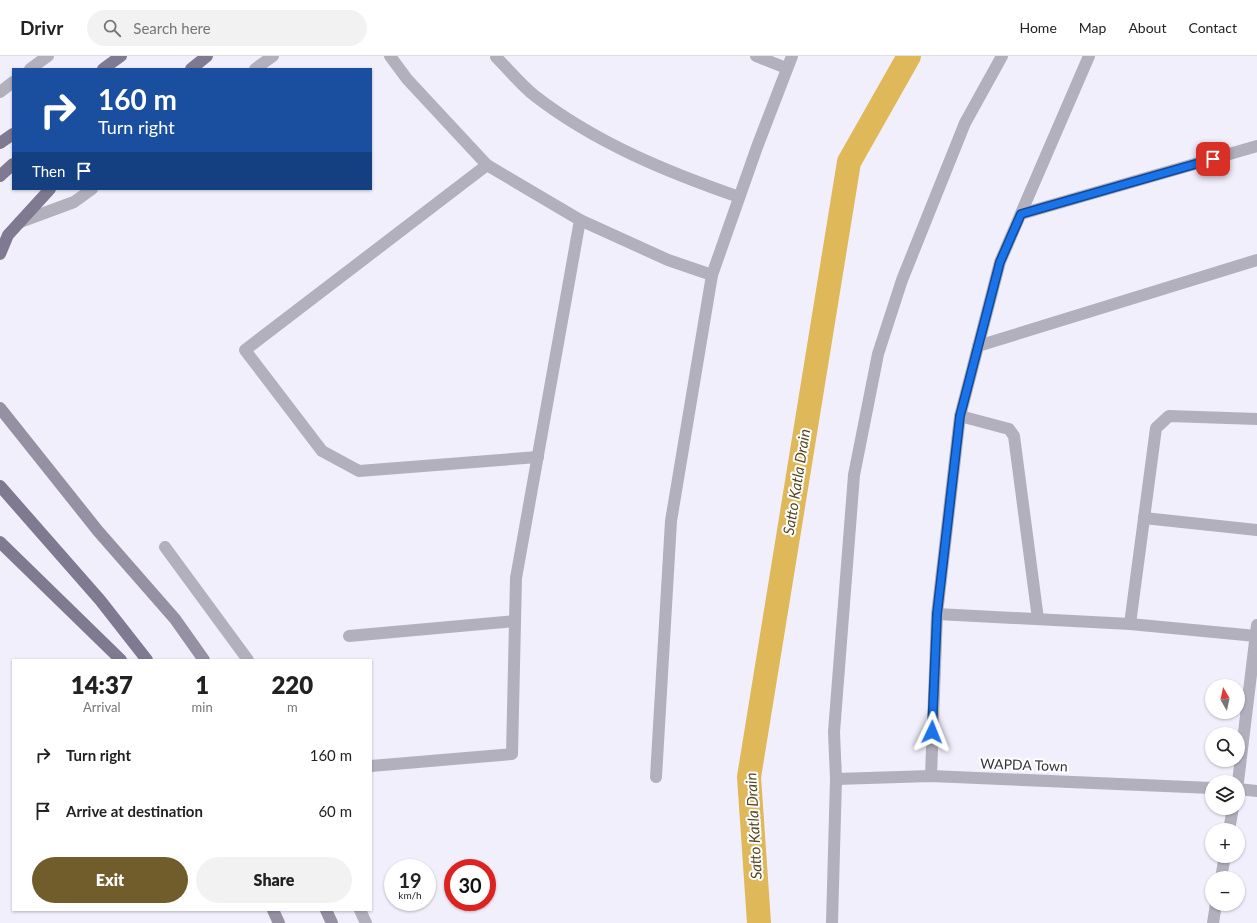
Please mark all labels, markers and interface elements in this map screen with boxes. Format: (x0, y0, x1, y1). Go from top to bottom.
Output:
search box (87, 10, 367, 46)
text: Drivr (20, 16, 63, 39)
icon: search (101, 17, 123, 39)
text: Search here (133, 19, 211, 37)
text: Home (1019, 19, 1057, 36)
text: Map (1079, 19, 1106, 36)
text: About (1128, 19, 1166, 36)
text: Contact (1188, 19, 1237, 36)
text: 160 m (98, 82, 177, 116)
icon: right (32, 84, 84, 136)
text: Turn right (98, 116, 175, 138)
pin (1196, 142, 1230, 176)
icon: arrive (1202, 148, 1224, 170)
icon: arrive (73, 160, 95, 182)
text: Then (32, 162, 65, 180)
water label: Satto Katla Drain (779, 428, 813, 536)
text: 14:37 (71, 670, 133, 699)
text: 1 (195, 670, 209, 699)
text: 220 (271, 670, 313, 699)
north arrow (1205, 679, 1245, 719)
map controls (1205, 679, 1245, 911)
text: Arrival (83, 699, 121, 715)
text: min (192, 699, 213, 715)
text: m (287, 699, 298, 715)
position arrow (911, 711, 953, 753)
button: search (1205, 727, 1245, 767)
icon: right (32, 744, 54, 766)
text: Turn right (66, 746, 131, 764)
text: 160 m (310, 746, 352, 764)
street label: WAPDA Town (980, 754, 1068, 775)
water label: Satto Katla Drain (741, 772, 765, 880)
button: layers (1205, 775, 1245, 815)
icon: arrive (32, 800, 54, 822)
text: Arrive at destination (66, 802, 203, 820)
text: 60 m (318, 802, 352, 820)
button: + (1205, 823, 1245, 863)
button: Exit (32, 857, 188, 903)
button: Share (196, 857, 352, 903)
speed limit sign: 30 (444, 859, 496, 911)
text: 19 (398, 868, 422, 892)
button: − (1205, 871, 1245, 911)
text: km/h (398, 889, 422, 901)

